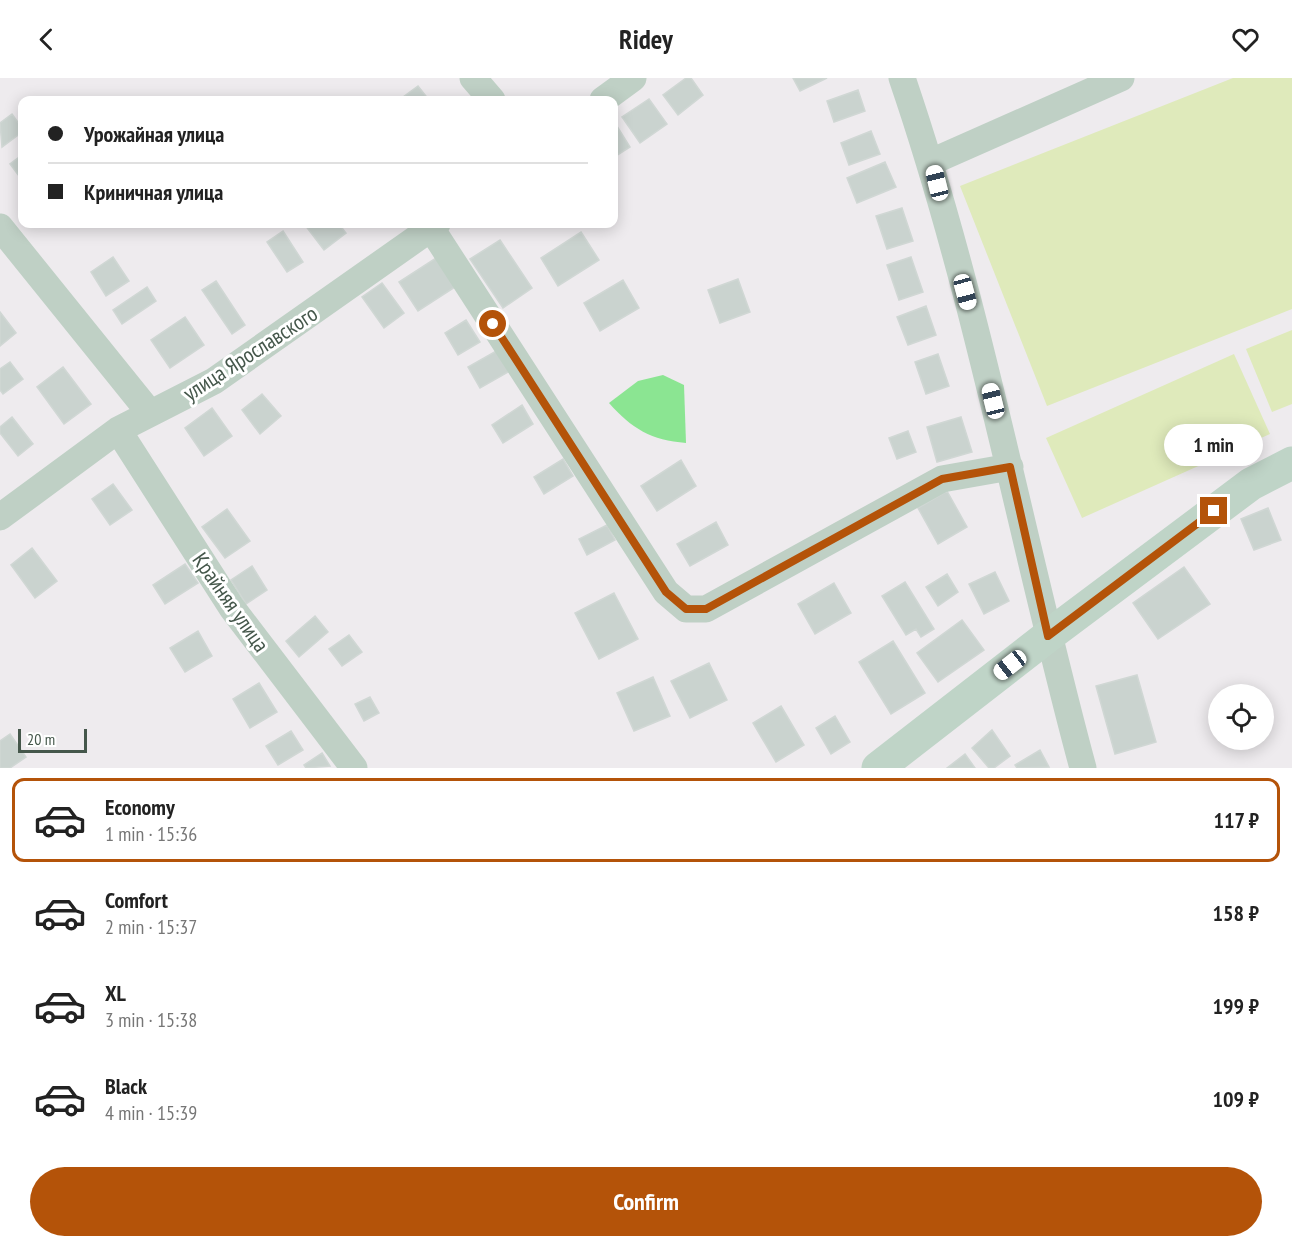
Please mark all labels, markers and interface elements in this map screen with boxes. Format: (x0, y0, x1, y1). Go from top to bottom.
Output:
text: Ridey (619, 22, 673, 56)
icon: back (30, 23, 63, 56)
icon: heart (1229, 23, 1262, 56)
text: Урожайная улица (84, 120, 224, 148)
car (924, 163, 950, 203)
text: Криничная улица (84, 178, 223, 206)
car (952, 272, 978, 312)
street label: улица Ярославского (177, 299, 323, 407)
route start (479, 310, 506, 337)
car (980, 381, 1006, 421)
callout: 1 min (1164, 424, 1264, 466)
text: 1 min (1193, 432, 1234, 458)
route end (1200, 497, 1227, 524)
street label: Крайняя улица (187, 547, 275, 657)
car (990, 647, 1030, 683)
map controls (1208, 684, 1274, 750)
button: locate (1208, 684, 1274, 750)
scale bar (18, 726, 87, 754)
text: 20 m (27, 729, 55, 749)
icon: car (33, 793, 87, 847)
text: Economy (105, 793, 175, 821)
text: 117 ₽ (1213, 806, 1259, 834)
text: 1 min · 15:36 (105, 821, 197, 847)
icon: car (33, 886, 87, 940)
text: Comfort (105, 886, 168, 914)
text: 158 ₽ (1212, 899, 1259, 927)
text: 2 min · 15:37 (105, 914, 197, 940)
icon: car (33, 979, 87, 1033)
text: XL (105, 979, 126, 1007)
text: 199 ₽ (1212, 992, 1259, 1020)
text: 3 min · 15:38 (105, 1007, 197, 1033)
icon: car (33, 1072, 87, 1126)
text: Black (105, 1072, 147, 1100)
text: 109 ₽ (1212, 1085, 1259, 1113)
text: 4 min · 15:39 (105, 1100, 197, 1126)
button: Confirm (30, 1167, 1262, 1236)

